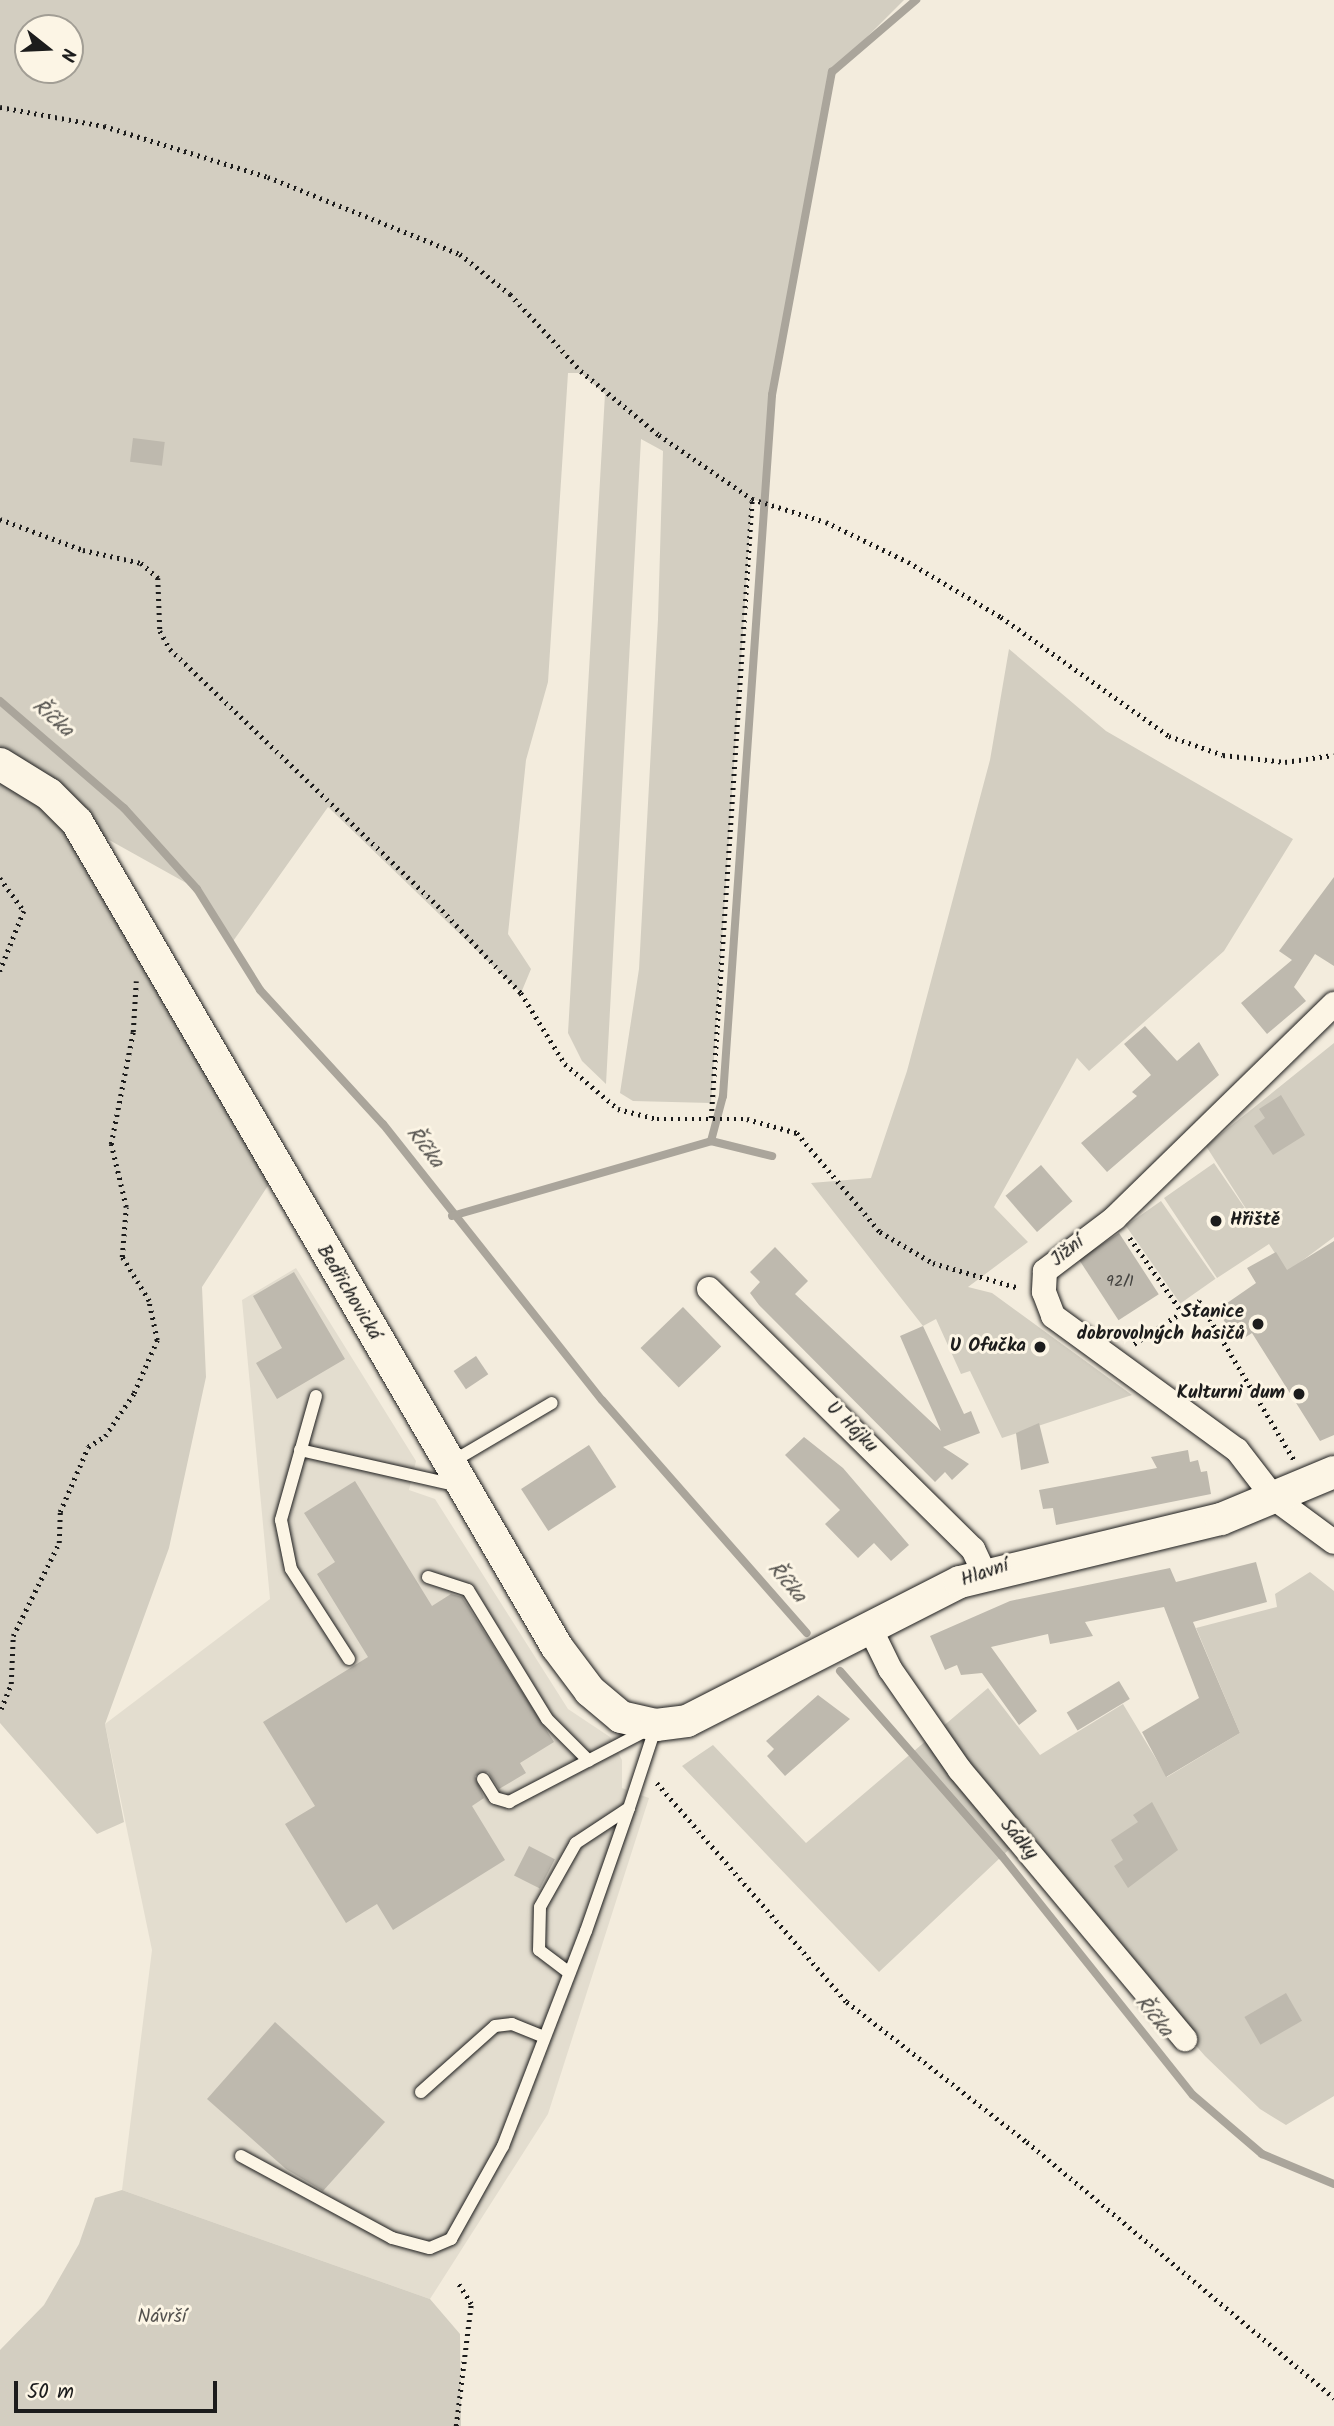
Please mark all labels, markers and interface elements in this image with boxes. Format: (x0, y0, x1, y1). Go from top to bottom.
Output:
north arrow (14, 14, 84, 84)
text: N (51, 45, 83, 65)
water label: Říčka (26, 694, 78, 744)
water label: Říčka (400, 1122, 448, 1174)
place label: Hřiště (1230, 1210, 1280, 1232)
marker: Hřiště (1208, 1213, 1224, 1229)
street label: Jižní (1047, 1232, 1089, 1272)
street label: Bedřichovická (311, 1241, 385, 1345)
house number: 92/1 (1106, 1272, 1134, 1292)
place label: Stanice dobrovolných hasičů (1077, 1302, 1244, 1346)
marker: Stanice dobrovolných hasičů (1250, 1316, 1266, 1332)
place label: U Ofučka (950, 1336, 1026, 1358)
marker: U Ofučka (1032, 1339, 1048, 1355)
place label: Kulturni dum (1177, 1383, 1285, 1405)
marker: Kulturni dum (1291, 1386, 1307, 1402)
street label: U Hájku (820, 1397, 882, 1459)
street label: Hlavní (958, 1555, 1012, 1593)
water label: Říčka (761, 1557, 811, 1609)
street label: Sádky (994, 1815, 1042, 1865)
water label: Říčka (1129, 1991, 1177, 2043)
park label: Návrší (138, 2307, 186, 2329)
scale bar (18, 2366, 220, 2410)
text: 50 m (27, 2376, 74, 2409)

